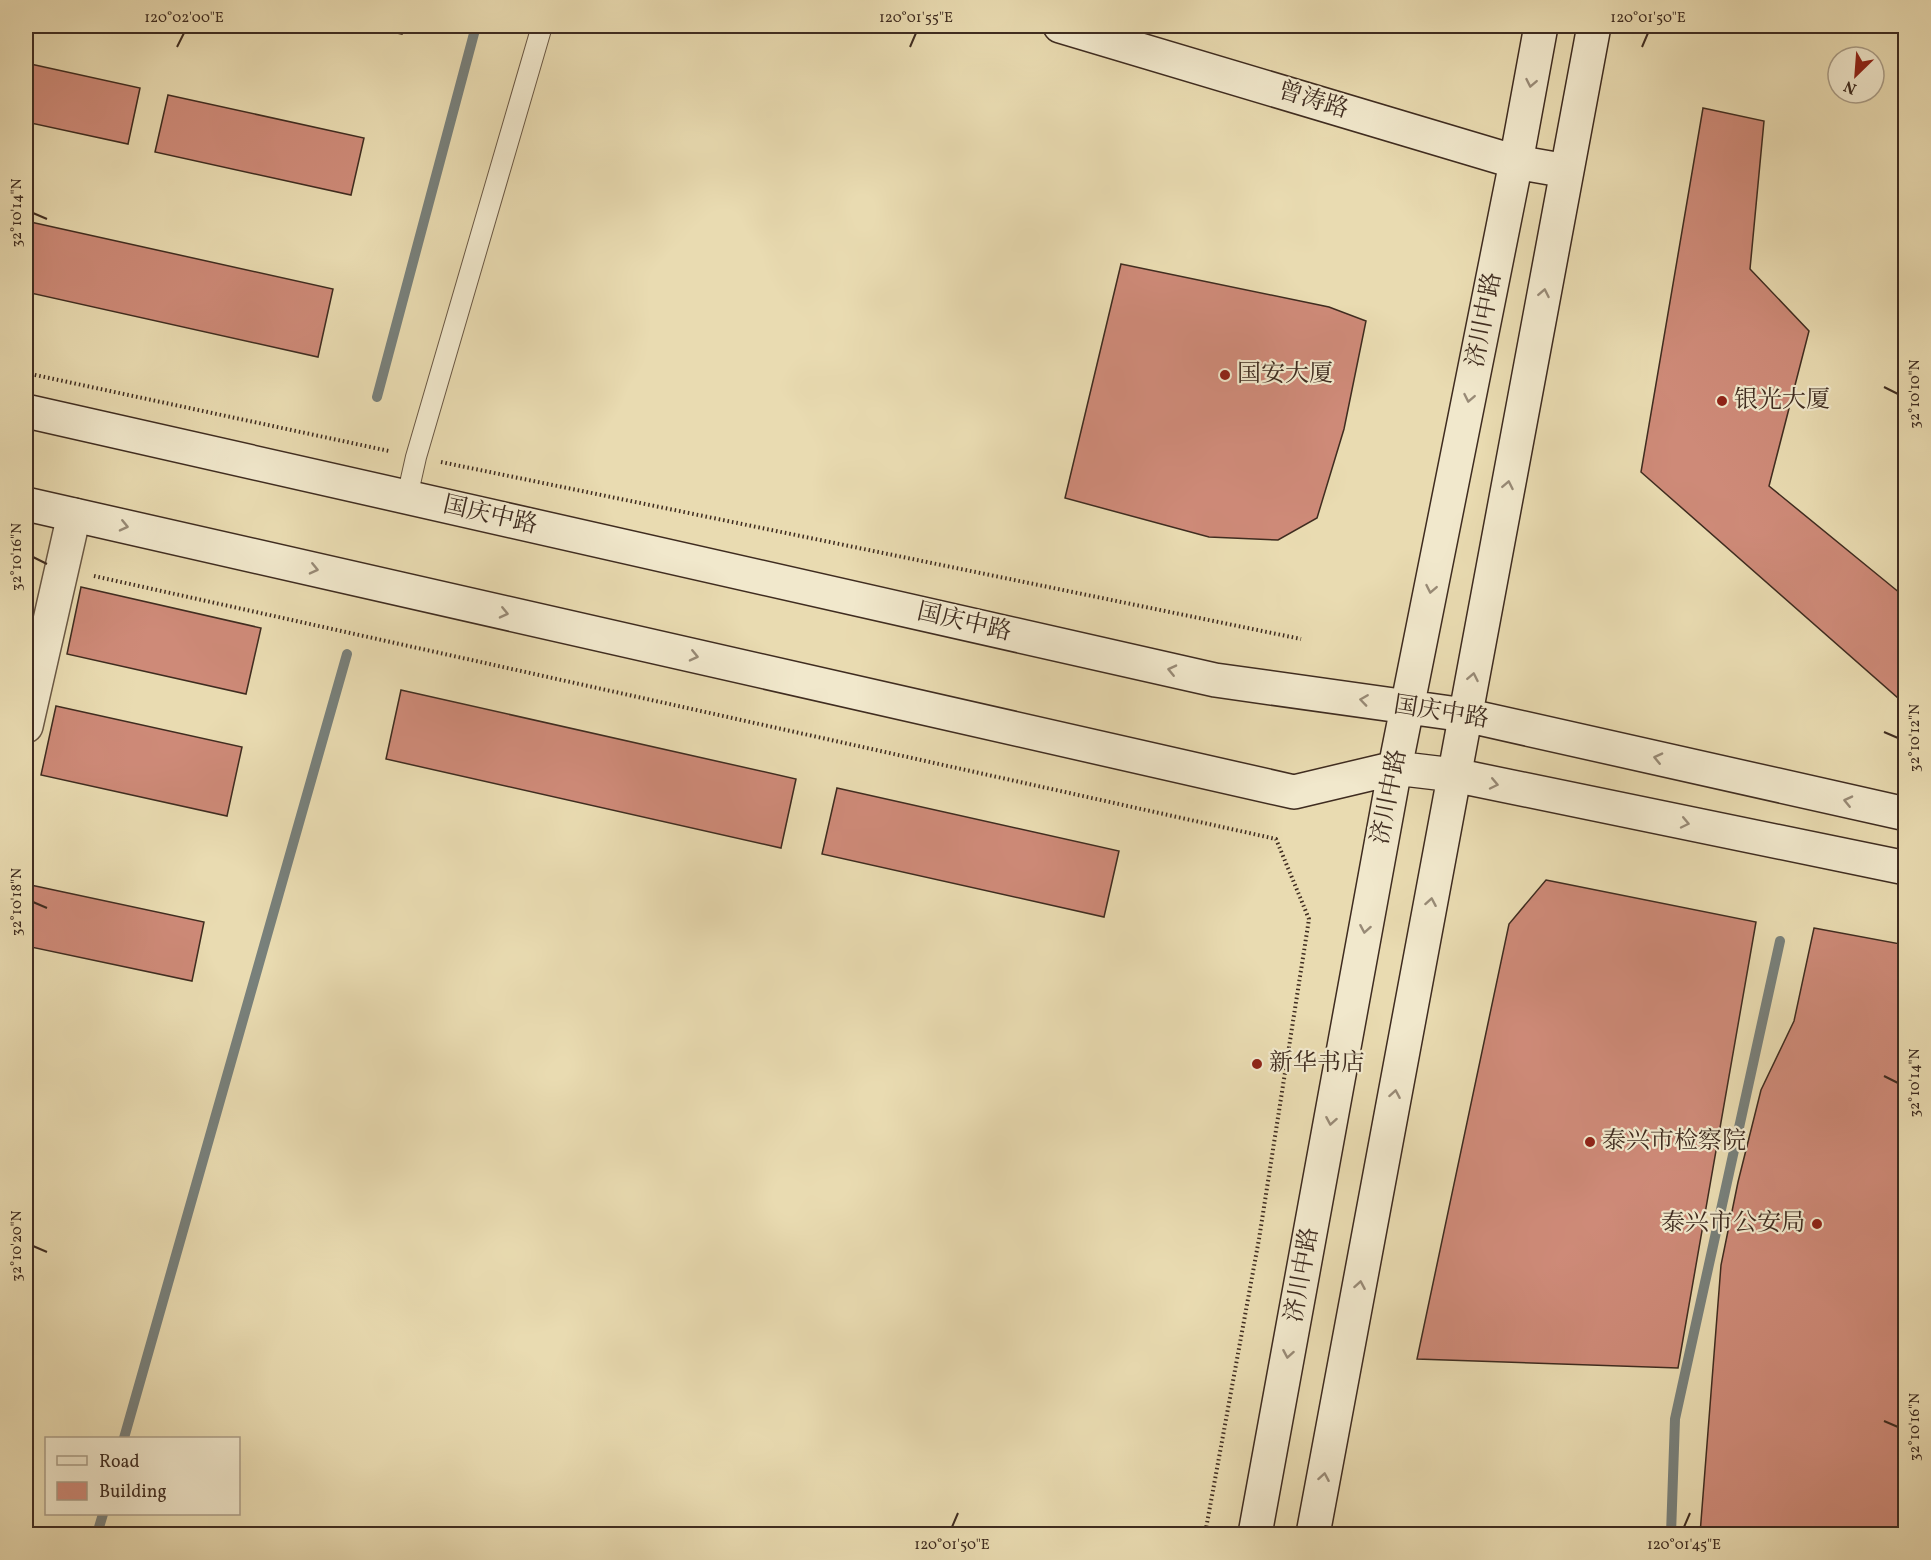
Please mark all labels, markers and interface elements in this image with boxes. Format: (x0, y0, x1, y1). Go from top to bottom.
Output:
text: 120°02'00"E (144, 8, 224, 29)
text: 120°01'55"E (879, 8, 953, 29)
text: 120°01'50"E (1610, 8, 1686, 29)
north arrow (1826, 45, 1886, 105)
street label: 曾涛路 (1274, 74, 1352, 128)
text: N (1840, 74, 1860, 99)
one-way arrow (1525, 78, 1538, 88)
text: 32°10'14"N (7, 178, 28, 248)
street label: 济川中路 (1459, 270, 1511, 370)
one-way arrow (1537, 289, 1550, 299)
place label: 国安大厦 (1237, 358, 1333, 392)
text: 32°10'10"N (1905, 359, 1926, 429)
marker: 国安大厦 (1218, 368, 1232, 382)
place label: 银光大厦 (1734, 384, 1830, 418)
one-way arrow (1463, 393, 1476, 403)
marker: 银光大厦 (1715, 394, 1729, 408)
one-way arrow (1501, 480, 1514, 490)
street label: 国庆中路 (439, 489, 541, 543)
one-way arrow (118, 519, 128, 532)
text: 32°10'16"N (7, 523, 28, 591)
one-way arrow (309, 562, 319, 575)
one-way arrow (1425, 584, 1438, 594)
street label: 国庆中路 (913, 596, 1015, 650)
one-way arrow (499, 605, 509, 618)
one-way arrow (689, 648, 699, 661)
one-way arrow (1167, 664, 1177, 677)
one-way arrow (1466, 672, 1478, 681)
street label: 国庆中路 (1391, 689, 1491, 737)
one-way arrow (1359, 695, 1369, 707)
text: 32°10'12"N (1905, 704, 1926, 772)
street label: 济川中路 (1364, 747, 1416, 847)
one-way arrow (1653, 752, 1663, 765)
one-way arrow (1489, 776, 1499, 789)
one-way arrow (1844, 795, 1854, 808)
one-way arrow (1680, 816, 1690, 829)
text: 32°10'18"N (7, 868, 28, 936)
one-way arrow (1424, 897, 1437, 907)
one-way arrow (1360, 924, 1372, 934)
place label: 新华书店 (1269, 1047, 1365, 1081)
text: 32°10'14"N (1905, 1048, 1926, 1118)
marker: 新华书店 (1250, 1057, 1264, 1071)
one-way arrow (1388, 1089, 1401, 1099)
one-way arrow (1325, 1116, 1337, 1126)
place label: 泰兴市检察院 (1602, 1125, 1746, 1159)
marker: 泰兴市检察院 (1583, 1135, 1597, 1149)
place label: 泰兴市公安局 (1661, 1207, 1805, 1241)
text: 32°10'20"N (7, 1210, 28, 1282)
marker: 泰兴市公安局 (1810, 1217, 1824, 1231)
street label: 济川中路 (1278, 1225, 1328, 1325)
one-way arrow (1353, 1281, 1366, 1291)
one-way arrow (1282, 1349, 1295, 1359)
text: 32°10'16"N (1905, 1393, 1926, 1461)
legend (45, 1437, 240, 1515)
text: Road (99, 1450, 140, 1475)
one-way arrow (1317, 1472, 1330, 1482)
text: Building (99, 1480, 167, 1505)
text: 120°01'50"E (914, 1535, 990, 1556)
text: 120°01'45"E (1647, 1535, 1721, 1556)

